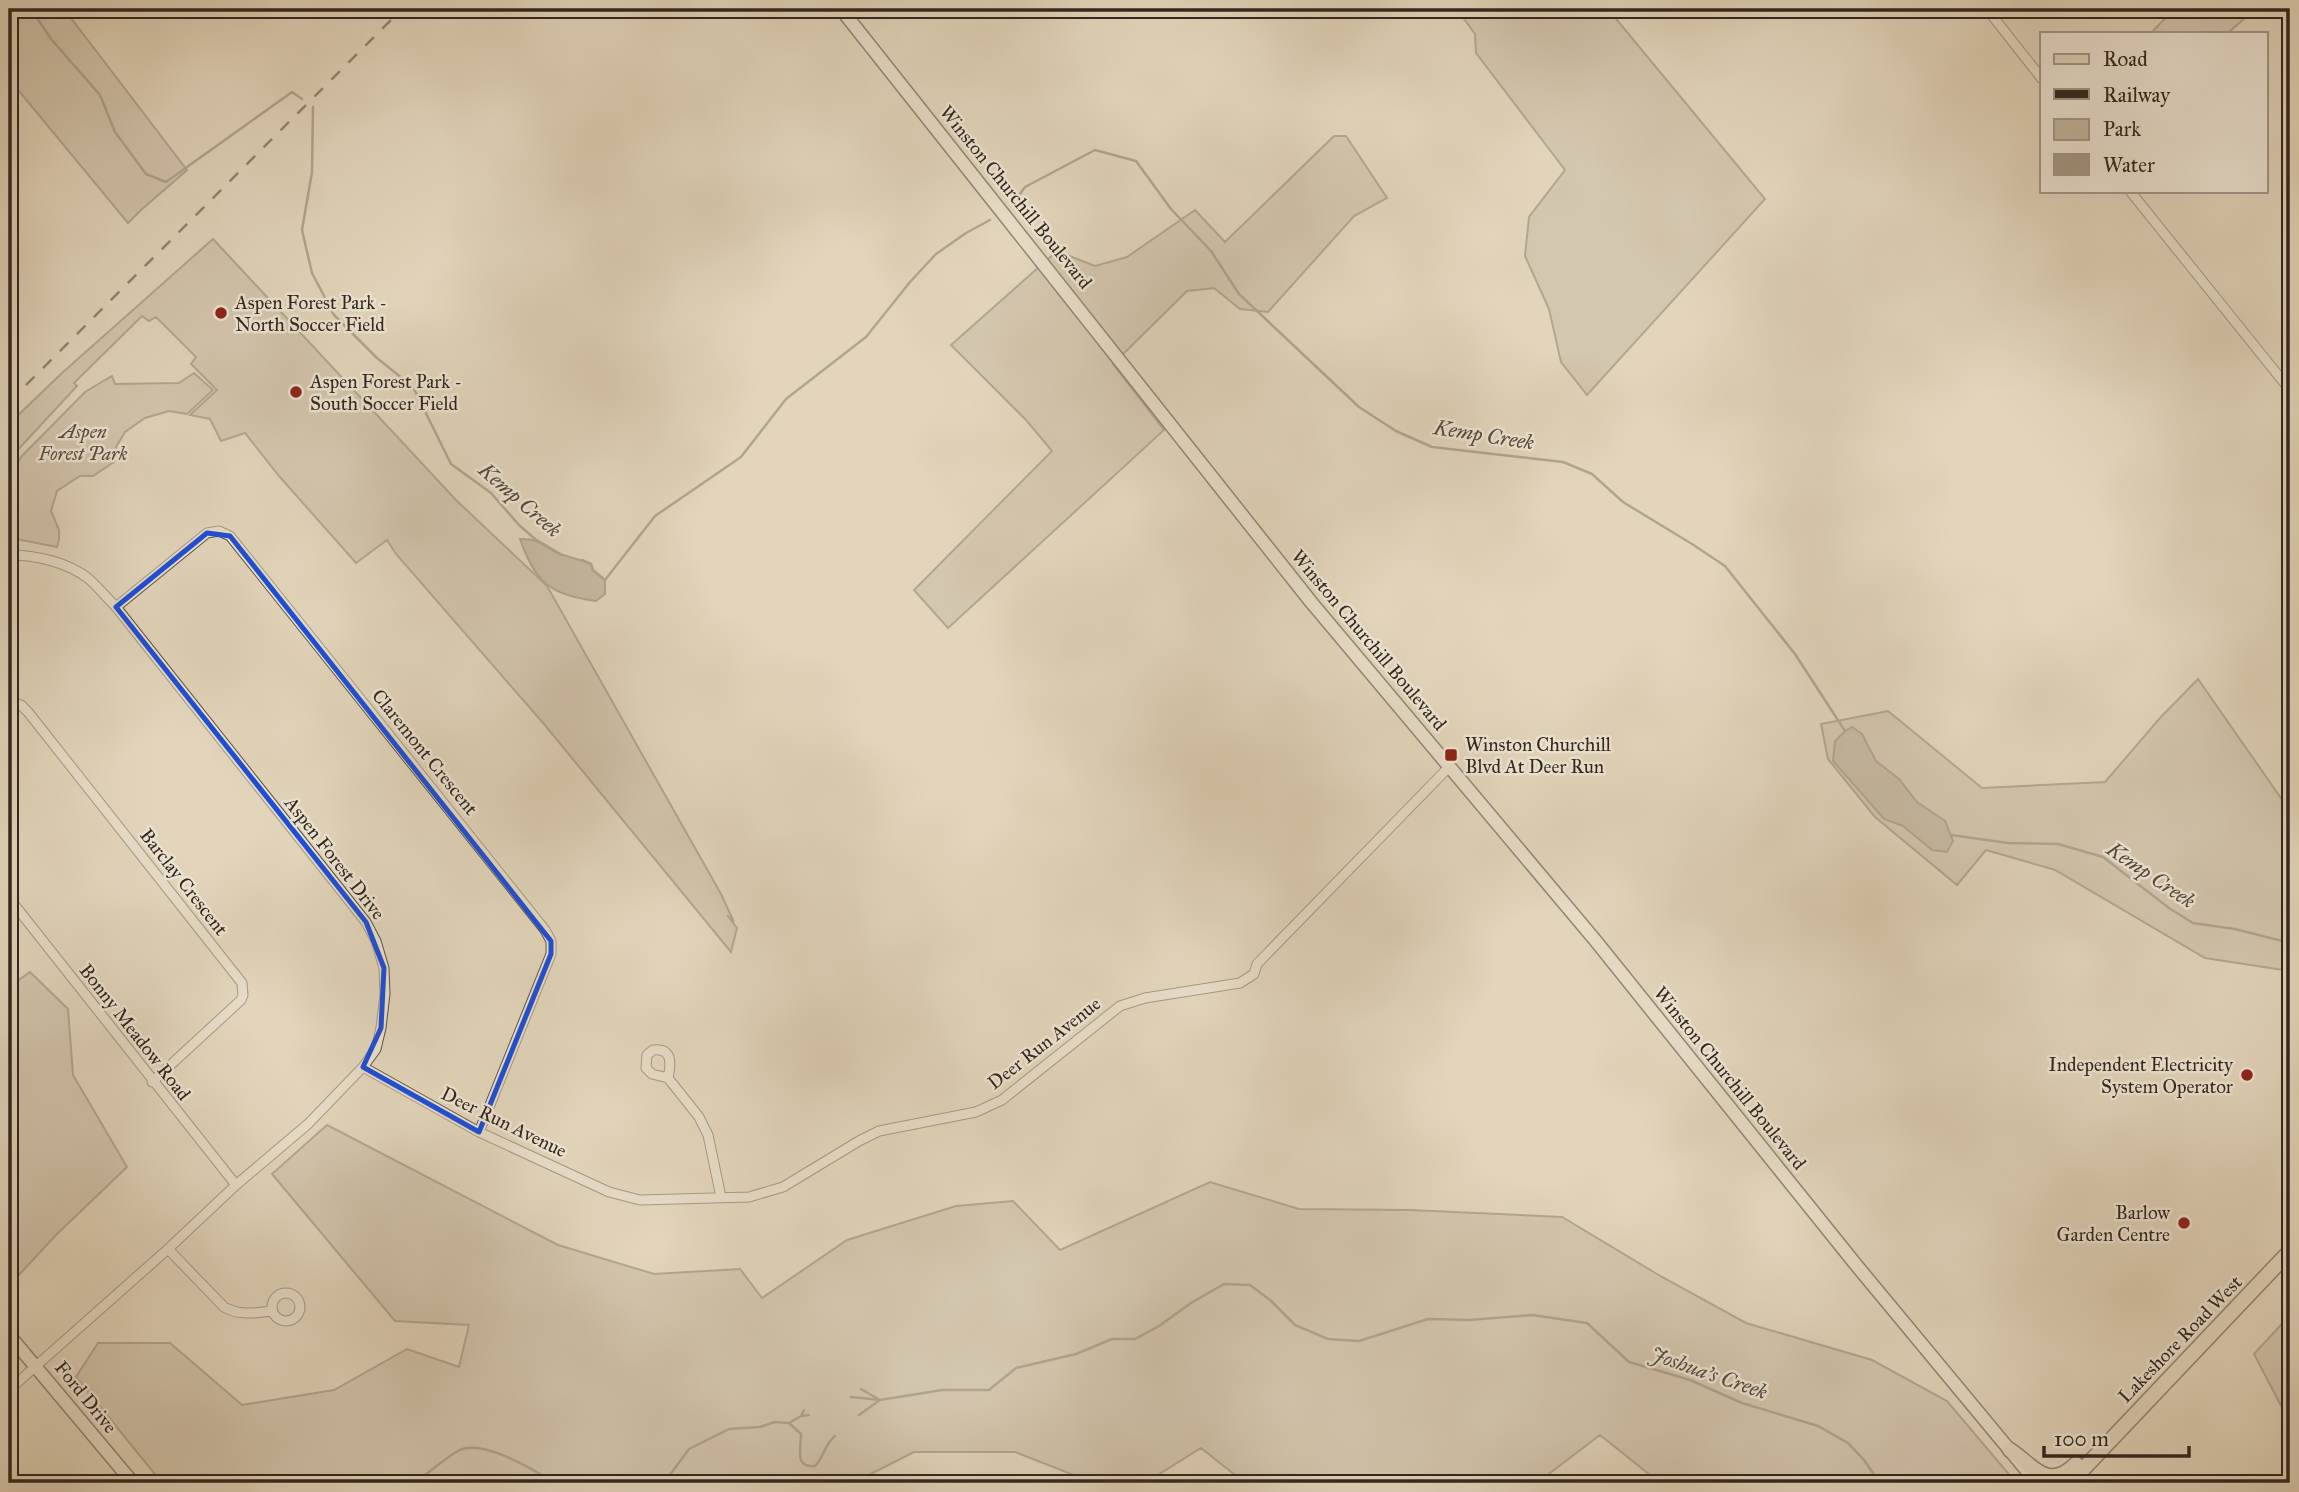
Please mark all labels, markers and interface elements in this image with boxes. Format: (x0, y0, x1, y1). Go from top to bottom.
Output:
legend (2040, 32, 2268, 192)
text: Road (2103, 46, 2148, 72)
text: Railway (2103, 82, 2171, 108)
street label: Winston Churchill Boulevard (935, 101, 1097, 294)
text: Park (2103, 116, 2141, 142)
text: Water (2103, 152, 2155, 178)
place label: Aspen Forest Park - North Soccer Field (234, 291, 387, 336)
marker: Aspen Forest Park - North Soccer Field (213, 305, 229, 321)
place label: Aspen Forest Park - South Soccer Field (309, 370, 462, 415)
marker: Aspen Forest Park - South Soccer Field (288, 384, 304, 400)
water label: Kemp Creek (1431, 414, 1537, 456)
park label: Aspen Forest Park (38, 420, 128, 465)
water label: Kemp Creek (473, 456, 567, 543)
street label: Winston Churchill Boulevard (1287, 545, 1452, 735)
street label: Claremont Crescent (367, 684, 483, 820)
place label: Winston Churchill Blvd At Deer Run (1465, 733, 1612, 778)
marker: Winston Churchill Blvd At Deer Run (1443, 747, 1459, 763)
street label: Aspen Forest Drive (279, 791, 390, 924)
street label: Barclay Crescent (135, 824, 233, 940)
water label: Kemp Creek (2101, 835, 2201, 914)
street label: Bonny Meadow Road (75, 959, 196, 1105)
street label: Winston Churchill Boulevard (1649, 982, 1811, 1175)
street label: Deer Run Avenue (983, 992, 1105, 1094)
place label: Independent Electricity System Operator (2049, 1053, 2234, 1098)
marker: Independent Electricity System Operator (2239, 1067, 2255, 1083)
street label: Deer Run Avenue (437, 1082, 571, 1162)
place label: Barlow Garden Centre (2057, 1201, 2171, 1246)
marker: Barlow Garden Centre (2176, 1215, 2192, 1231)
street label: Lakeshore Road West (2113, 1270, 2247, 1407)
water label: Joshua's Creek (1646, 1341, 1771, 1405)
street label: Ford Drive (50, 1356, 122, 1438)
scale bar (2044, 1415, 2189, 1459)
text: 100 m (2054, 1426, 2109, 1452)

